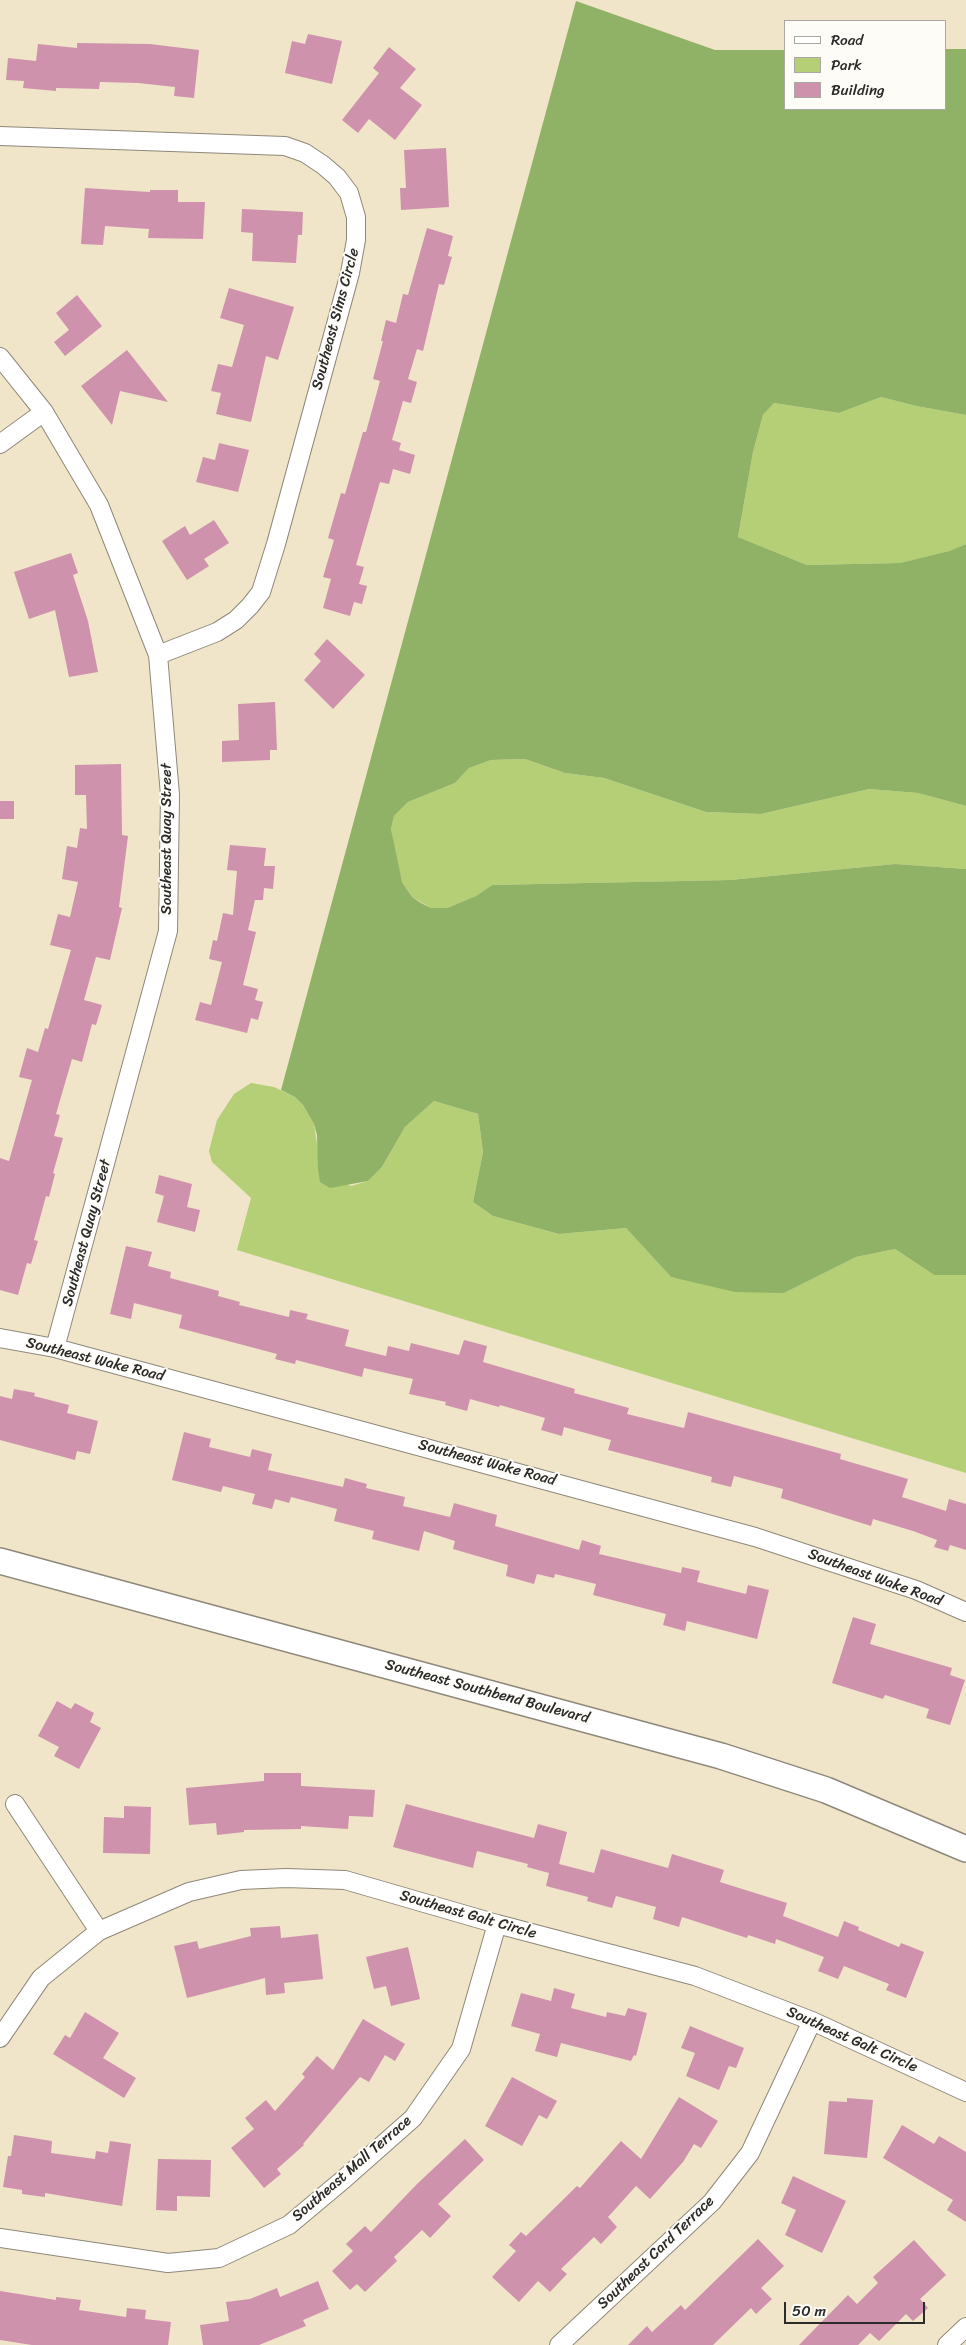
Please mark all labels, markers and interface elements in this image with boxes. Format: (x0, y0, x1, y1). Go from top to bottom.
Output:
legend (784, 20, 946, 110)
text: Road (831, 27, 863, 53)
text: Park (831, 52, 862, 78)
text: Building (831, 77, 885, 103)
street label: Southeast Sims Circle (308, 246, 364, 392)
street label: Southeast Quay Street (158, 763, 176, 915)
street label: Southeast Quay Street (59, 1158, 115, 1308)
street label: Southeast Wake Road (24, 1334, 166, 1386)
street label: Southeast Wake Road (416, 1436, 558, 1490)
street label: Southeast Wake Road (805, 1545, 945, 1611)
street label: Southeast Southbend Boulevard (383, 1656, 591, 1728)
street label: Southeast Galt Circle (397, 1887, 539, 1943)
street label: Southeast Galt Circle (784, 2003, 920, 2077)
street label: Southeast Mall Terrace (289, 2112, 415, 2226)
street label: Southeast Card Terrace (594, 2193, 718, 2313)
scale bar (786, 2292, 927, 2324)
text: 50 m (792, 2298, 826, 2324)

